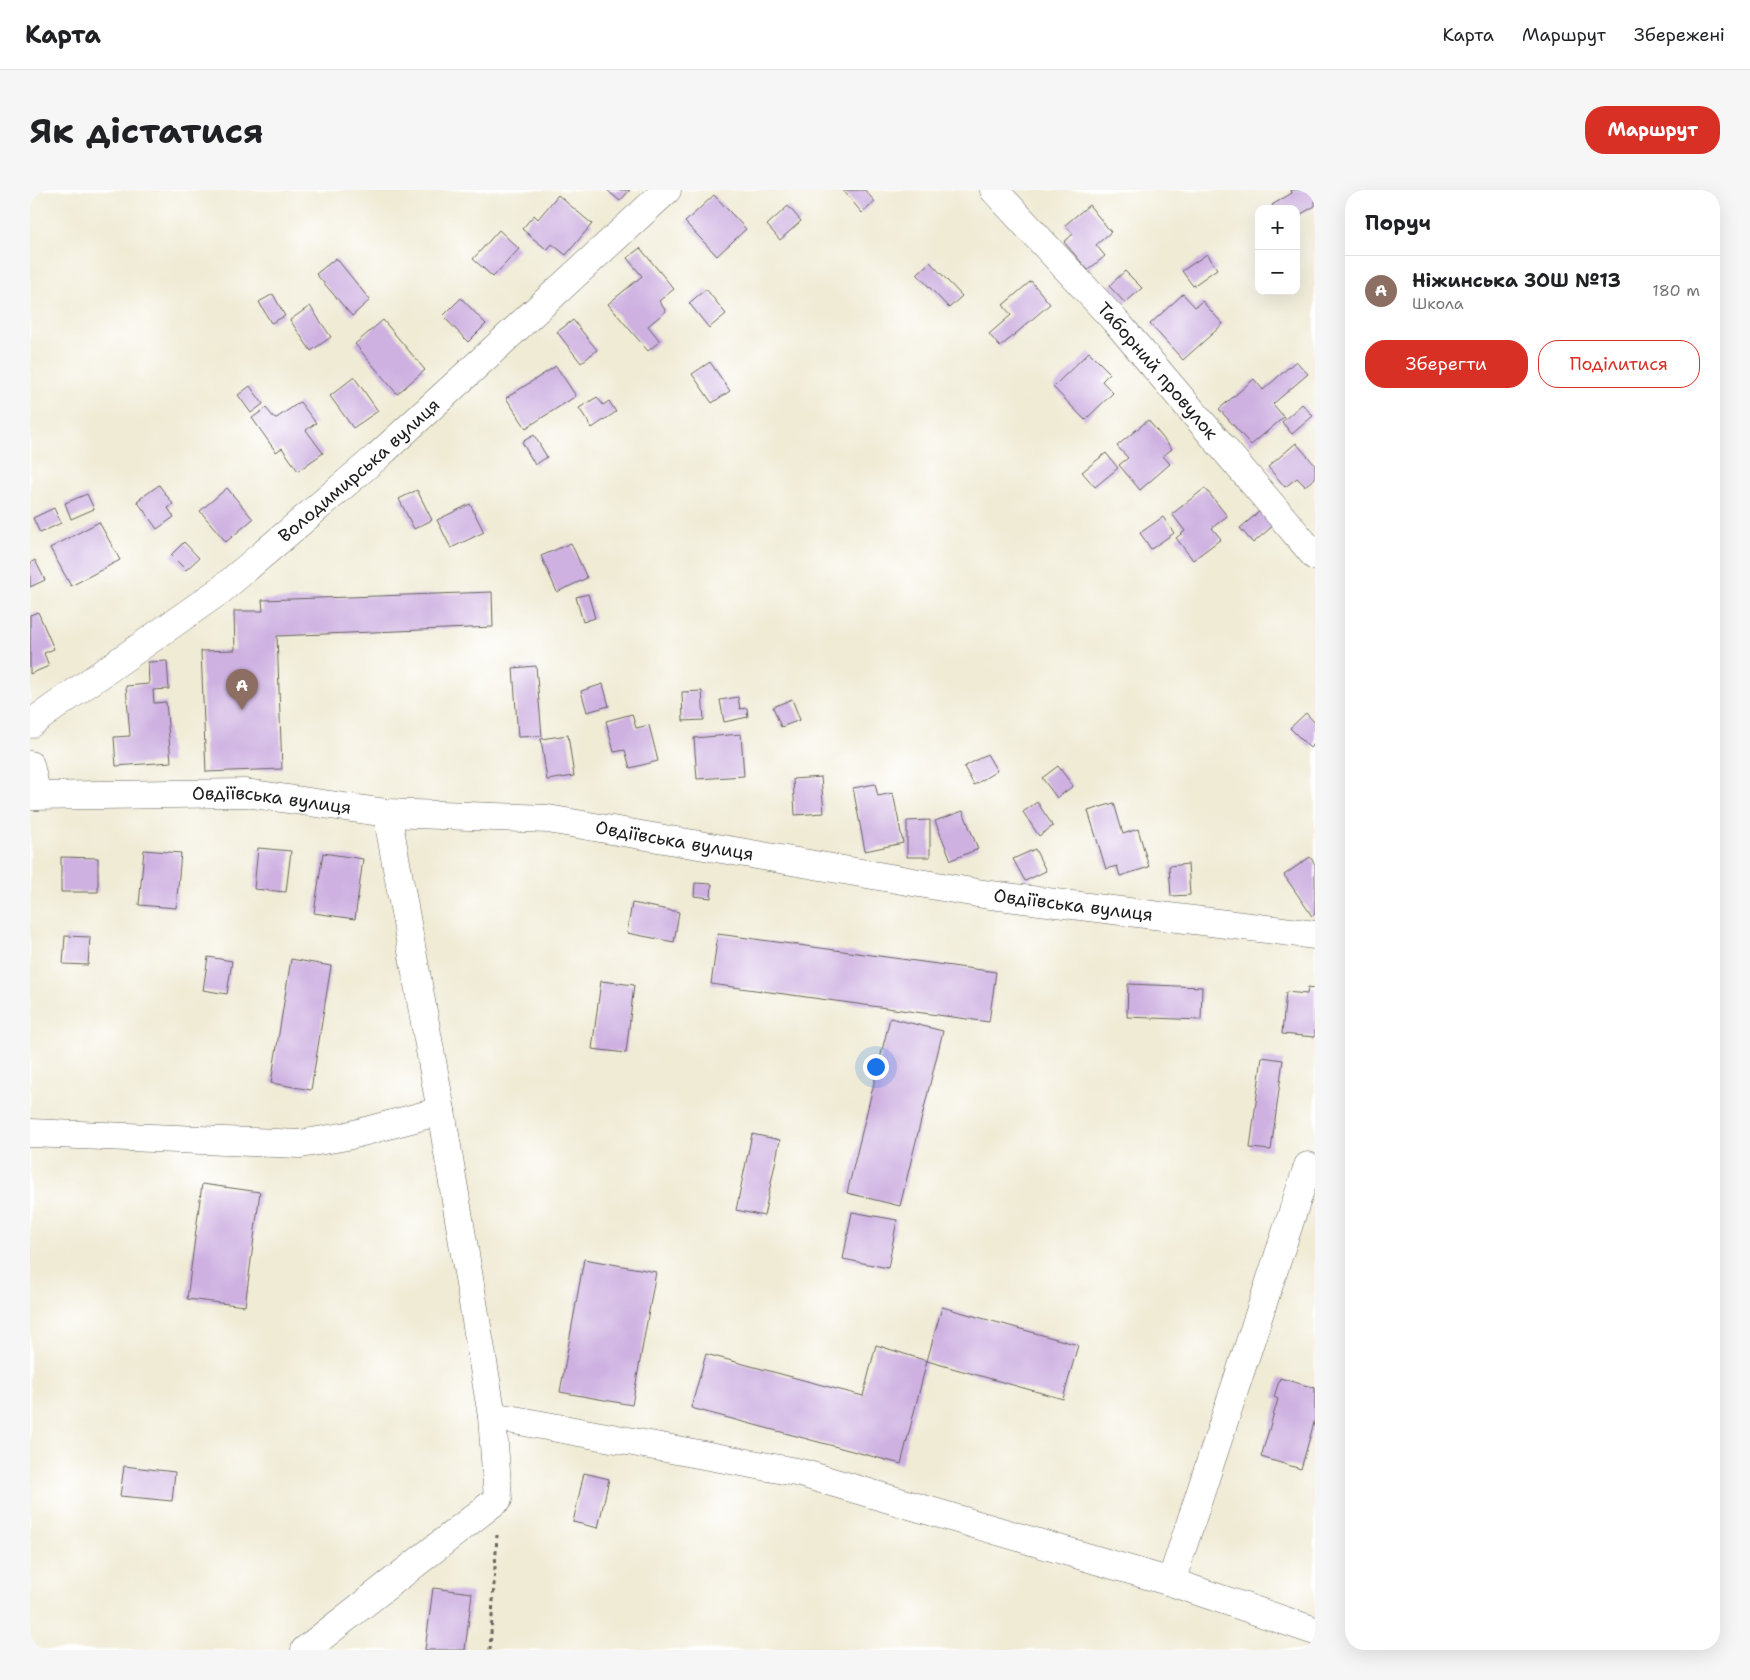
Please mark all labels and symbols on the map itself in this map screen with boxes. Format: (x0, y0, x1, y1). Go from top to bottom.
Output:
street label: Таборний провулок (1092, 297, 1223, 445)
street label: Володимирська вулиця (273, 393, 445, 548)
pin: A (226, 669, 258, 710)
street label: Овдіївська вулиця (192, 781, 353, 820)
street label: Овдіївська вулиця (594, 815, 756, 866)
street label: Овдіївська вулиця (992, 883, 1154, 927)
your location (863, 1054, 889, 1080)

